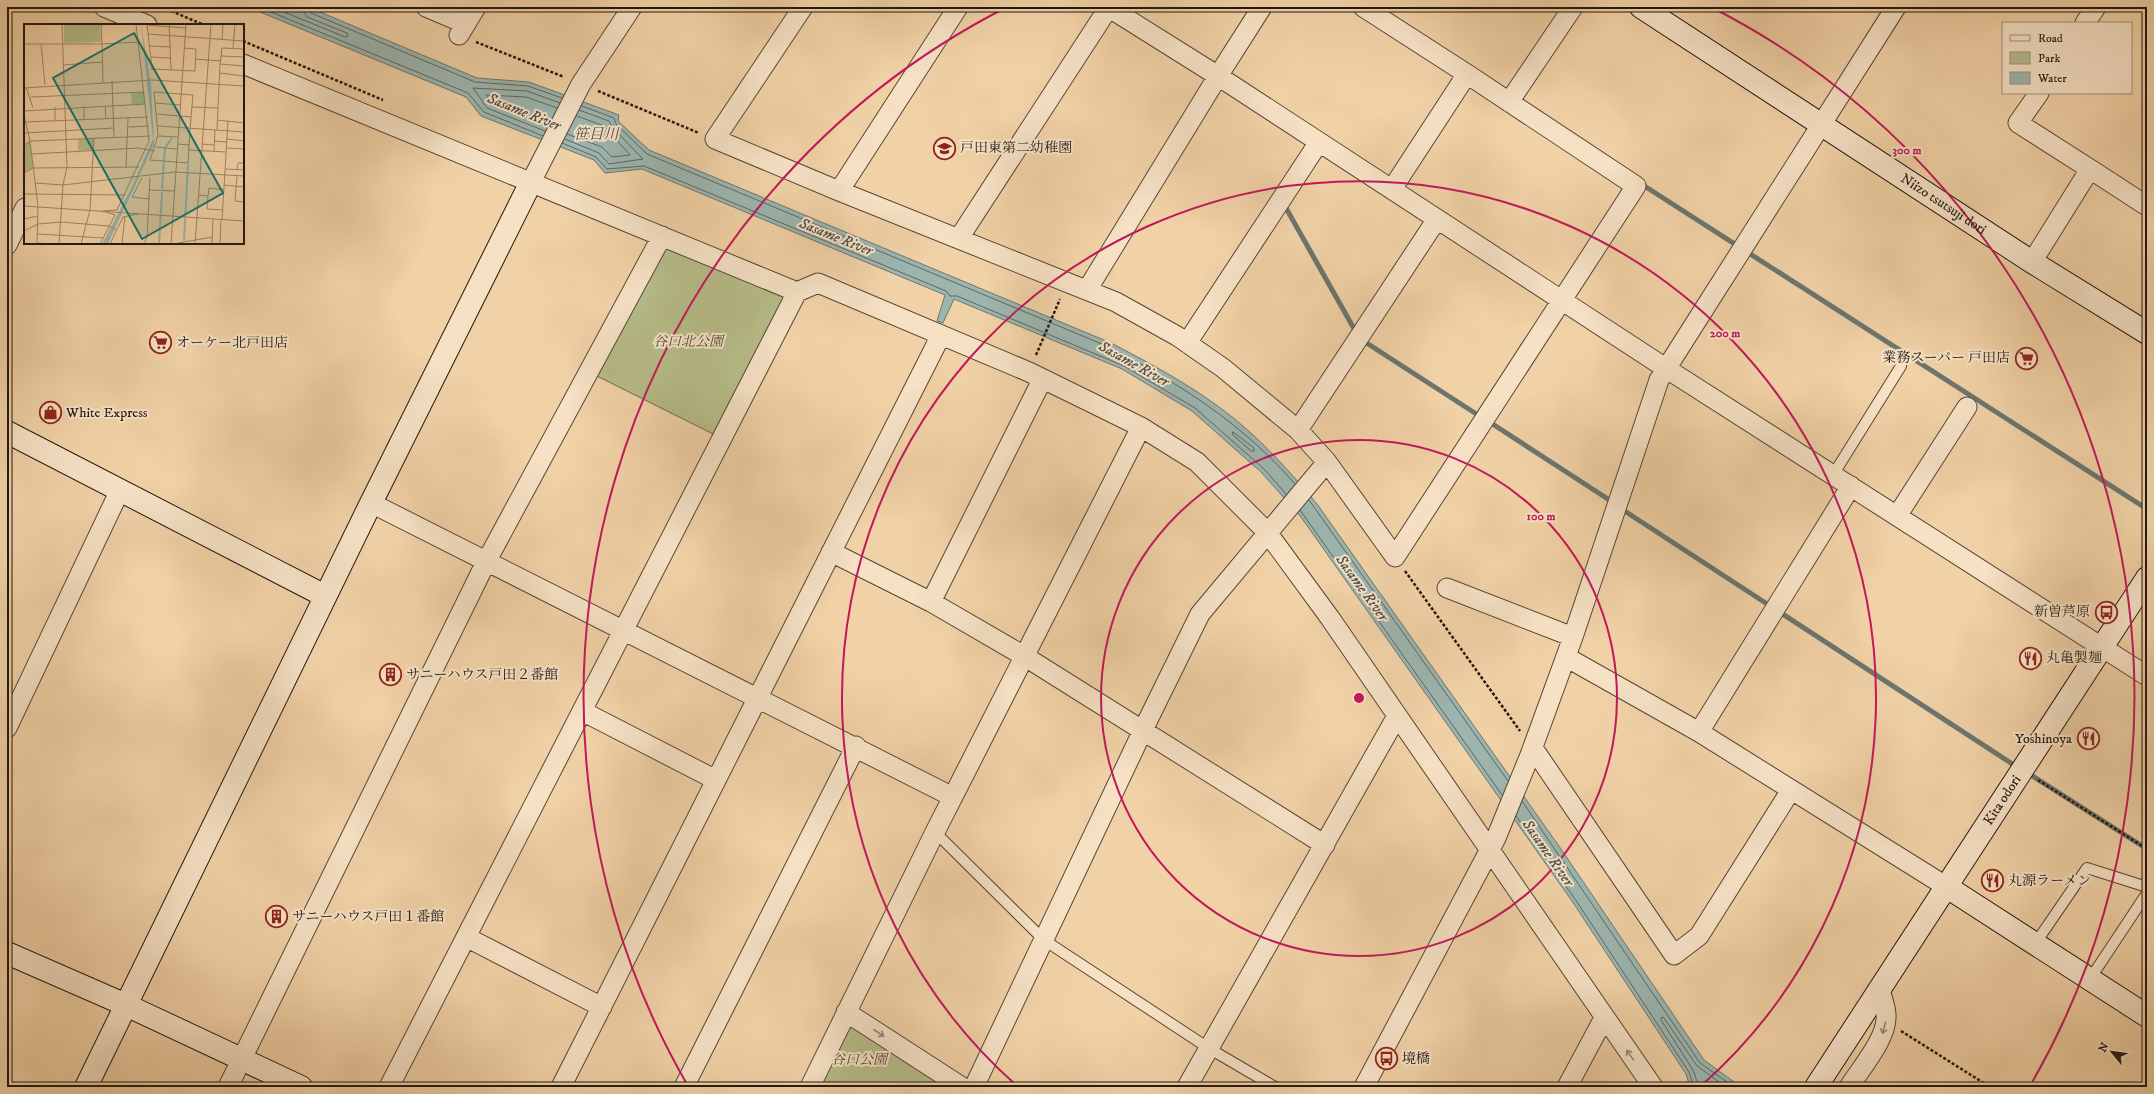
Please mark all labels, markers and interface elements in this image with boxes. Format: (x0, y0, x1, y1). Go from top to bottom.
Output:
legend (2002, 22, 2132, 94)
inset map (24, 24, 244, 244)
text: Road (2038, 31, 2063, 46)
text: Park (2038, 51, 2060, 66)
text: Water (2037, 71, 2067, 86)
water label: Sasame River (484, 88, 565, 136)
water label: 笹目川 (573, 125, 620, 144)
school or university icon: 戸田東第二幼稚園 (931, 135, 957, 161)
place label: 戸田東第二幼稚園 (960, 139, 1072, 157)
text: 300 m (1893, 143, 1921, 158)
street label: Niizo tsutsuji dori (1897, 170, 1990, 239)
water label: Sasame River (796, 213, 877, 261)
text: 200 m (1710, 326, 1740, 341)
supermarket icon: オーケー北戸田店 (147, 330, 173, 356)
park label: 谷口北公園 (653, 333, 725, 351)
place label: オーケー北戸田店 (176, 334, 288, 352)
water label: Sasame River (1095, 336, 1174, 392)
supermarket icon: 業務スーパー 戸田店 (2013, 345, 2039, 371)
place label: 業務スーパー 戸田店 (1882, 349, 2010, 367)
shop icon: White Express (38, 400, 64, 426)
place label: White Express (65, 404, 148, 422)
text: 100 m (1527, 509, 1555, 524)
water label: Sasame River (1331, 550, 1393, 626)
bus stop icon: 新曽芦原 (2093, 599, 2119, 625)
place label: 新曽芦原 (2034, 603, 2090, 621)
restaurant icon: 丸亀製麺 (2017, 645, 2043, 671)
place label: 丸亀製麺 (2046, 649, 2102, 667)
building icon: サニーハウス戸田２番館 (378, 662, 404, 688)
place label: サニーハウス戸田２番館 (406, 666, 558, 684)
centre of rings (1352, 691, 1366, 705)
restaurant icon: Yoshinoya (2075, 726, 2101, 752)
place label: Yoshinoya (2015, 730, 2072, 748)
street label: Kita odori (1980, 771, 2026, 829)
water label: Sasame River (1517, 815, 1579, 892)
restaurant icon: 丸源ラーメン (1980, 868, 2006, 894)
place label: 丸源ラーメン (2008, 872, 2091, 890)
building icon: サニーハウス戸田１番館 (263, 904, 289, 930)
place label: サニーハウス戸田１番館 (292, 908, 444, 926)
one-way arrow (1880, 1021, 1887, 1034)
one-way arrow (873, 1030, 885, 1038)
north arrow (2092, 1032, 2132, 1072)
text: N (2096, 1040, 2112, 1055)
bus stop icon: 境橋 (1374, 1046, 1400, 1072)
place label: 境橋 (1402, 1050, 1430, 1068)
one-way arrow (1626, 1050, 1634, 1061)
park label: 谷口公園 (831, 1051, 889, 1069)

